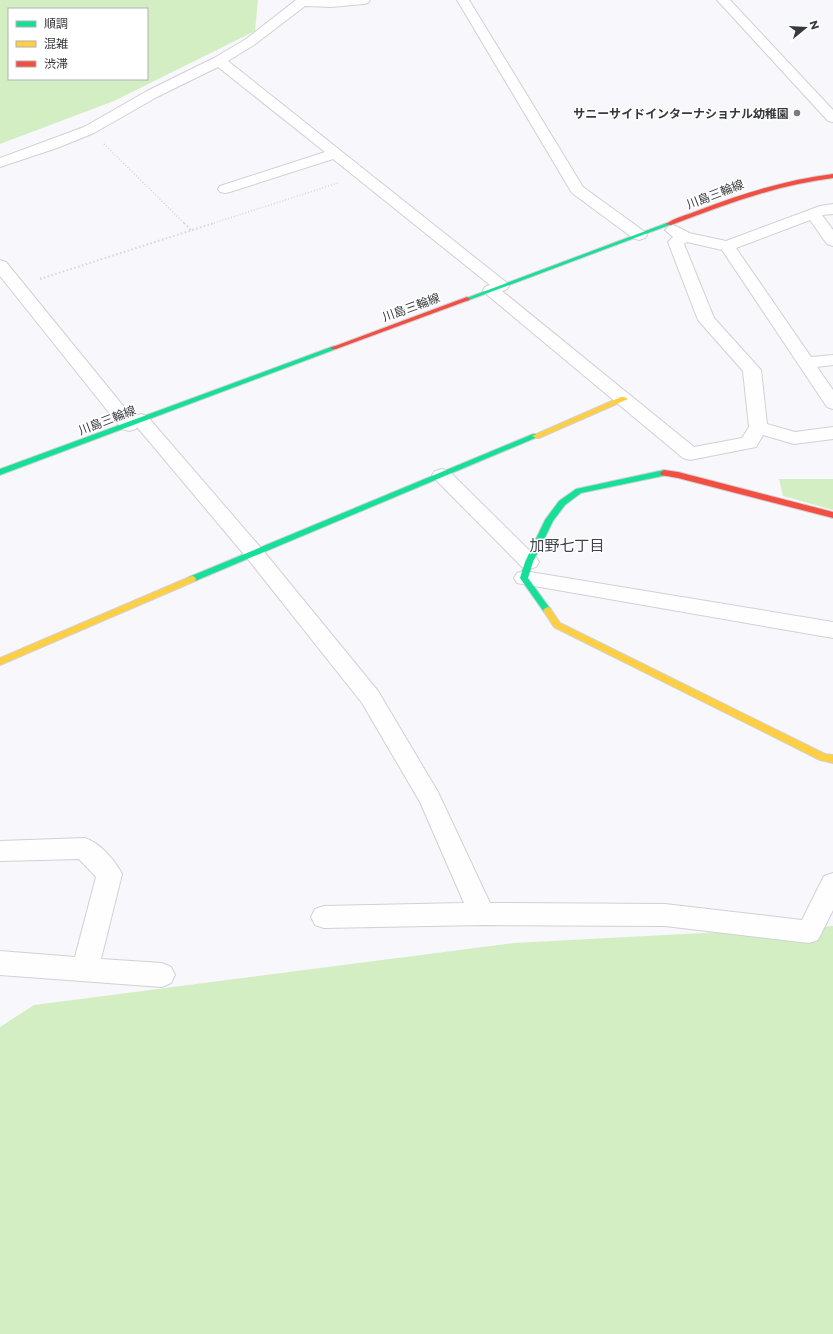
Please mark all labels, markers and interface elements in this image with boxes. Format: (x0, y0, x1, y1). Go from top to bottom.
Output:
legend (8, 8, 148, 80)
north arrow (785, 8, 825, 48)
text: 順調 (44, 16, 68, 31)
text: N (806, 19, 823, 31)
text: 混雑 (44, 36, 68, 51)
text: 渋滞 (44, 56, 68, 71)
place label: サニーサイドインターナショナル幼稚園 (573, 106, 789, 121)
marker: サニーサイドインターナショナル幼稚園 (792, 108, 802, 118)
street label: 川島三輪線 (684, 176, 746, 212)
street label: 川島三輪線 (380, 290, 442, 324)
street label: 川島三輪線 (76, 402, 138, 438)
district label: 加野七丁目 (529, 536, 605, 555)

